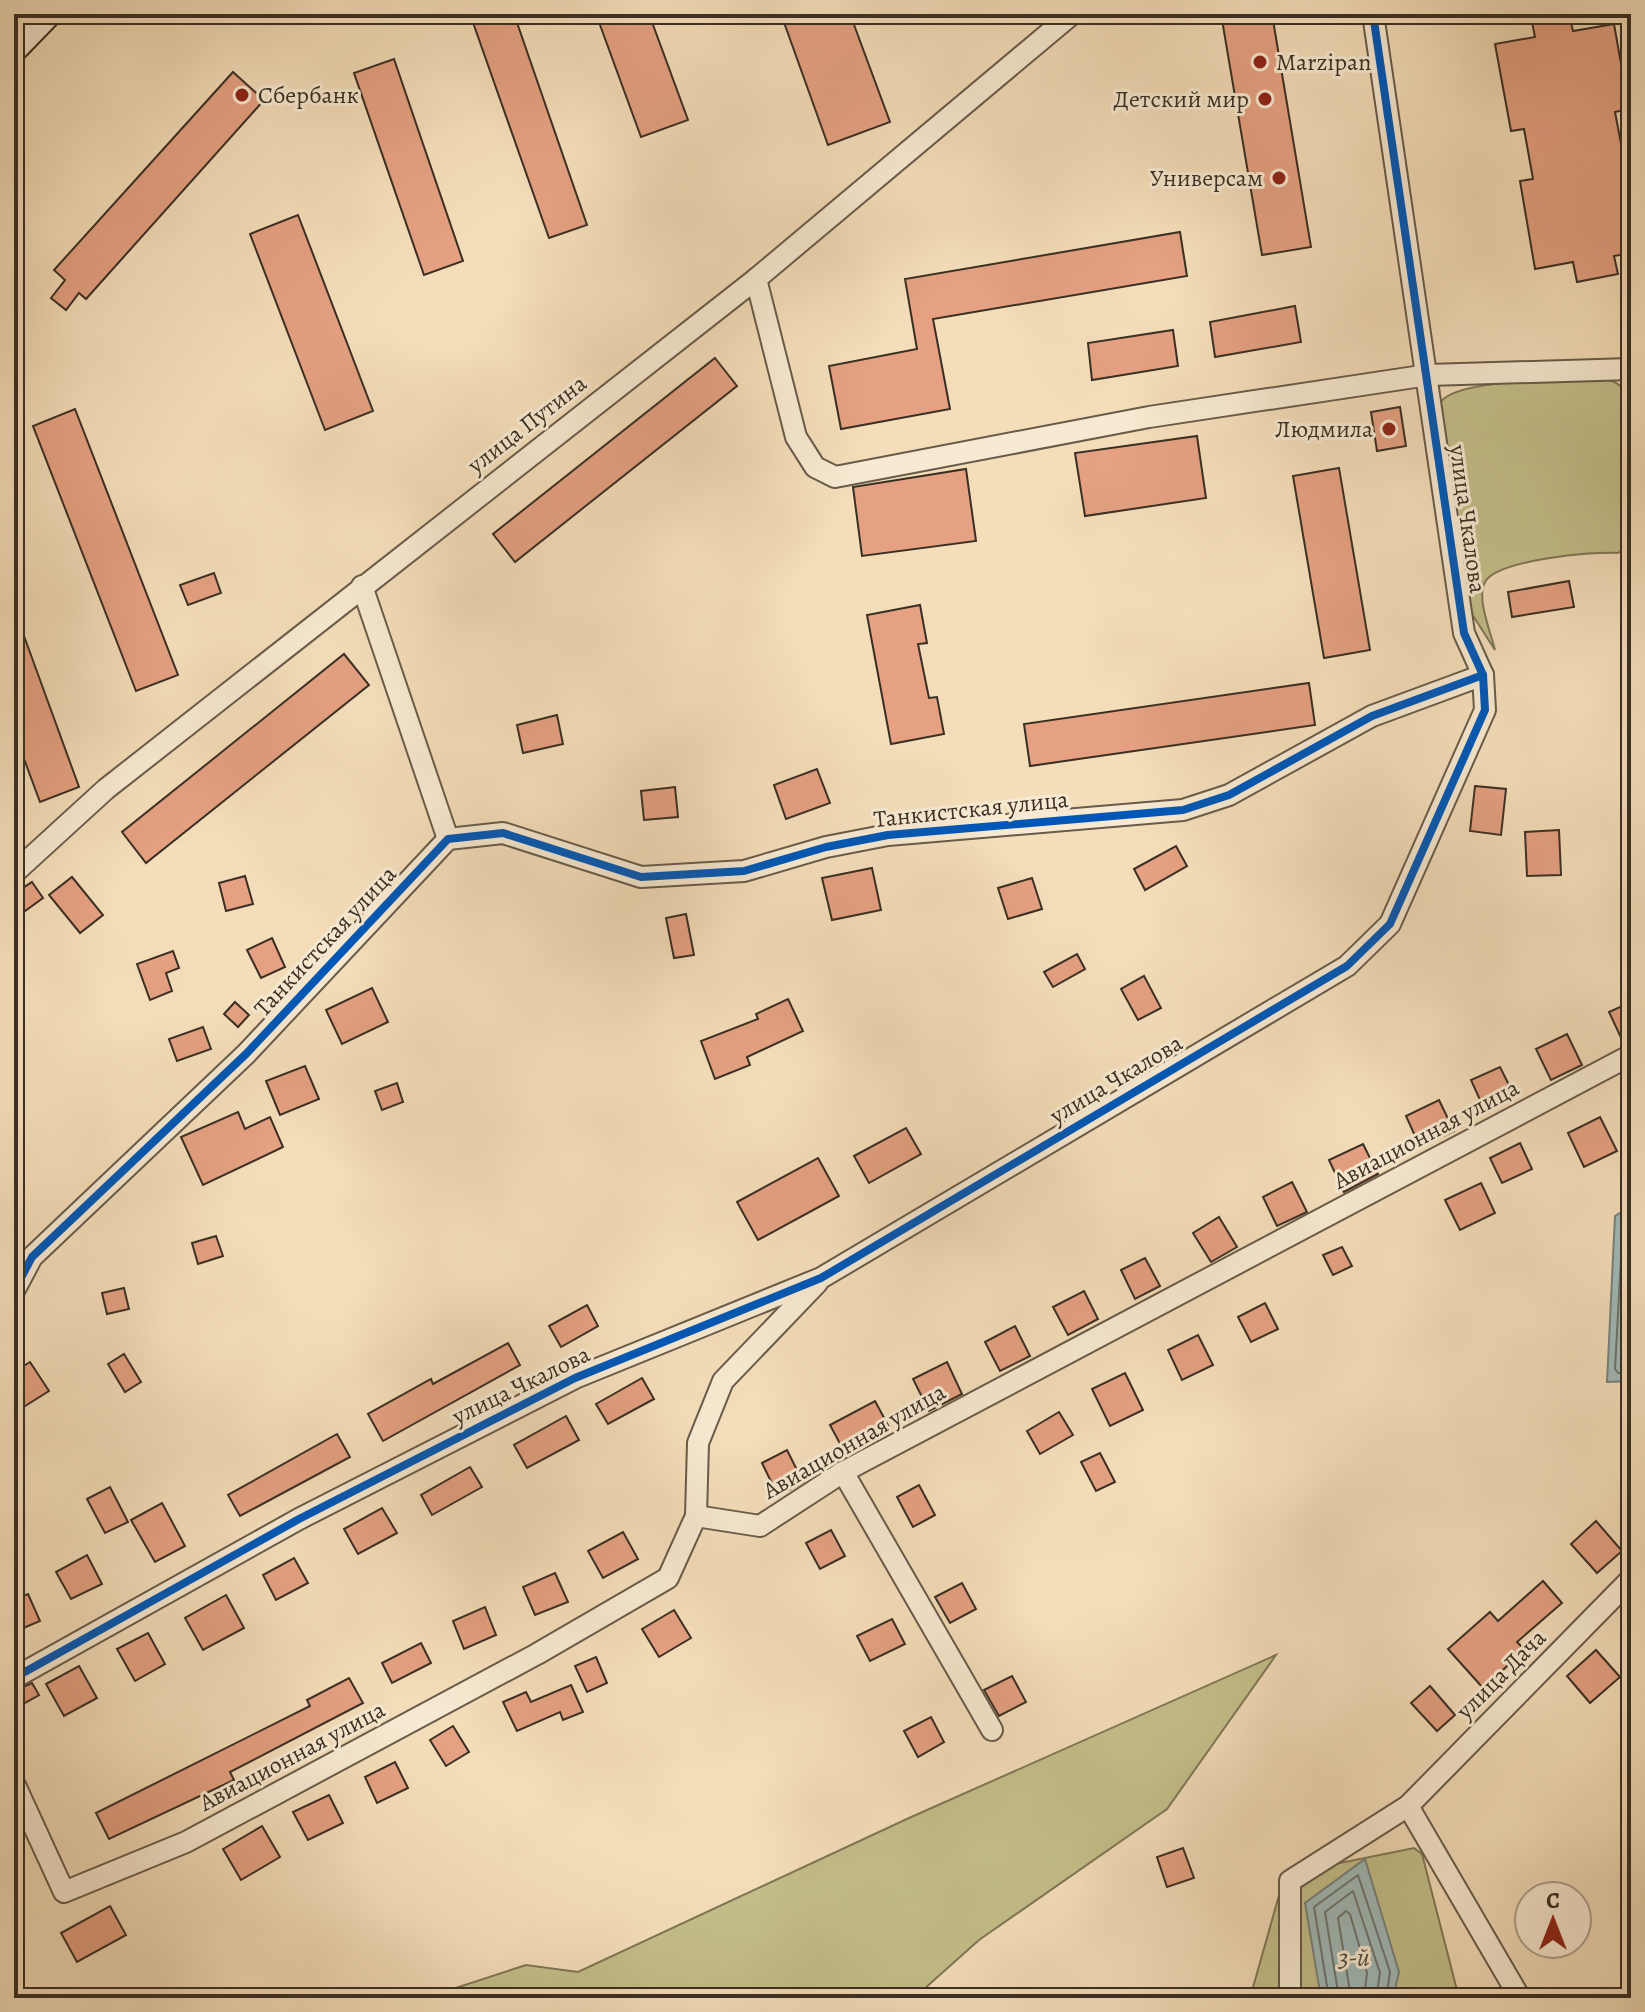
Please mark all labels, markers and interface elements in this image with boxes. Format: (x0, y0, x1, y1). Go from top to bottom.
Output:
place label: Marzipan (1276, 46, 1371, 78)
marker: Marzipan (1251, 53, 1269, 71)
place label: Сбербанк (258, 79, 359, 111)
place label: Детский мир (1114, 83, 1249, 115)
marker: Сбербанк (233, 86, 251, 104)
marker: Детский мир (1256, 90, 1274, 108)
place label: Универсам (1150, 162, 1263, 194)
marker: Универсам (1270, 169, 1288, 187)
street label: улица Путина (460, 367, 593, 481)
place label: Людмила (1275, 413, 1373, 445)
marker: Людмила (1380, 420, 1398, 438)
street label: улица Чкалова (1442, 442, 1494, 595)
street label: Танкистская улица (872, 783, 1070, 835)
street label: Танкистская улица (247, 859, 403, 1023)
street label: улица Чкалова (1043, 1027, 1188, 1132)
street label: Авиационная улица (1327, 1071, 1525, 1197)
street label: улица Чкалова (446, 1338, 595, 1433)
street label: Авиационная улица (756, 1376, 951, 1507)
street label: улица Дача (1448, 1622, 1553, 1727)
street label: Авиационная улица (193, 1693, 391, 1819)
north arrow (1513, 1880, 1593, 1960)
text: С (1546, 1886, 1560, 1916)
water label: 3-й (1337, 1940, 1370, 1975)

